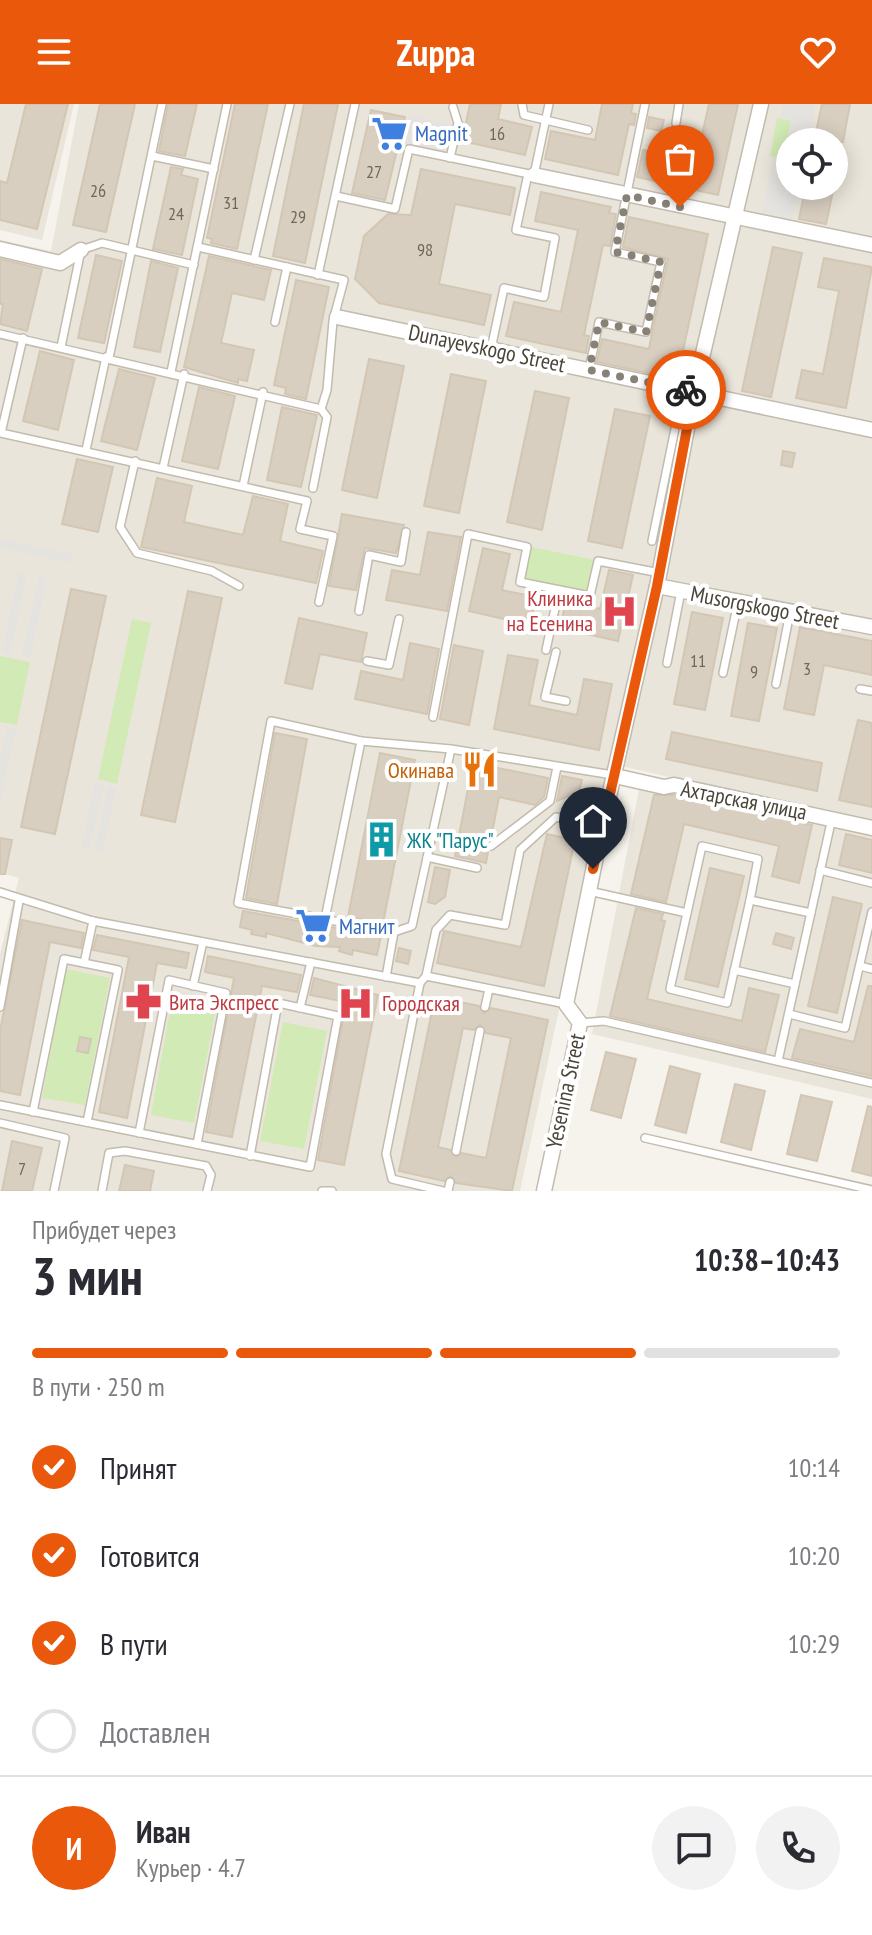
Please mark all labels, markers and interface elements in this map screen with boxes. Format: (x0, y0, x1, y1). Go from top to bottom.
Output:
text: Zuppa (397, 29, 475, 76)
icon: menu (32, 30, 76, 74)
icon: heart (796, 30, 840, 74)
supermarket icon: Magnit (370, 114, 408, 152)
place label: Magnit (415, 119, 468, 147)
house number: 16 (489, 122, 505, 145)
pin (646, 125, 714, 207)
map controls (776, 128, 848, 200)
button: locate (776, 128, 848, 200)
icon: bag (658, 137, 702, 181)
house number: 27 (366, 160, 382, 183)
house number: 26 (90, 179, 106, 202)
house number: 31 (223, 191, 239, 214)
house number: 24 (168, 202, 184, 225)
house number: 29 (290, 205, 306, 228)
house number: 98 (417, 238, 433, 261)
street label: Dunayevskogo Street (406, 318, 568, 378)
courier (646, 350, 726, 430)
icon: bike (664, 368, 708, 412)
street label: Musorgskogo Street (688, 579, 842, 635)
place label: Клиника на Есенина (506, 584, 593, 637)
hospital icon: Клиника на Есенина (600, 592, 638, 630)
house number: 11 (690, 649, 706, 672)
house number: 3 (803, 657, 811, 680)
house number: 9 (750, 660, 758, 683)
restaurant icon: Окинава (461, 751, 499, 789)
place label: Окинава (388, 756, 454, 784)
street label: Ахтарская улица (679, 774, 809, 826)
pin (559, 787, 627, 869)
icon: home (571, 799, 615, 843)
building icon: ЖК "Парус" (362, 821, 400, 859)
place label: ЖК "Парус" (406, 826, 494, 854)
supermarket icon: Магнит (294, 907, 332, 945)
place label: Магнит (339, 912, 396, 940)
pharmacy icon: Вита Экспресс (124, 983, 162, 1021)
hospital icon: Городская (337, 984, 375, 1022)
place label: Вита Экспресс (169, 988, 279, 1016)
place label: Городская (382, 989, 460, 1017)
street label: Yesenina Street (539, 1031, 591, 1151)
house number: 7 (18, 1157, 26, 1180)
text: Прибудет через (32, 1213, 176, 1246)
text: 10:38–10:43 (694, 1240, 840, 1279)
text: 3 мин (32, 1242, 143, 1309)
text: В пути · 250 m (32, 1370, 165, 1403)
icon: check (32, 1445, 76, 1489)
text: Принят (100, 1448, 176, 1487)
text: 10:14 (788, 1451, 840, 1484)
icon: check (32, 1533, 76, 1577)
text: Готовится (100, 1536, 200, 1575)
text: 10:20 (788, 1539, 840, 1572)
icon: check (32, 1621, 76, 1665)
text: В пути (100, 1624, 168, 1663)
text: 10:29 (788, 1627, 840, 1660)
text: Доставлен (100, 1712, 210, 1751)
button: chat (652, 1806, 736, 1890)
button: phone (756, 1806, 840, 1890)
text: Иван (136, 1812, 191, 1851)
text: И (66, 1829, 82, 1868)
text: Курьер · 4.7 (136, 1851, 246, 1884)

